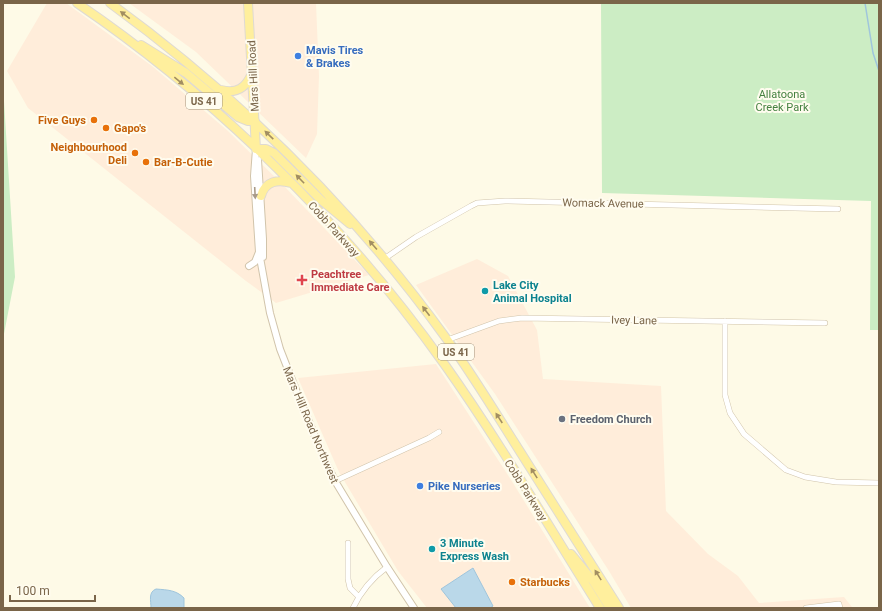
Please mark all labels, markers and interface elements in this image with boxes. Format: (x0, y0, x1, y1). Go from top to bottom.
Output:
one-way arrow (120, 10, 131, 19)
street label: Mars Hill Road (245, 40, 262, 112)
place label: Mavis Tires & Brakes (306, 44, 364, 70)
marker: Mavis Tires & Brakes (293, 51, 303, 61)
one-way arrow (174, 76, 185, 85)
park label: Allatoona Creek Park (756, 88, 809, 114)
road number: US 41 (186, 93, 222, 109)
place label: Five Guys (38, 114, 86, 127)
marker: Five Guys (89, 115, 99, 125)
place label: Gapo's (114, 122, 147, 135)
marker: Gapo's (101, 123, 111, 133)
one-way arrow (265, 131, 274, 140)
place label: Neighbourhood Deli (51, 141, 127, 167)
marker: Neighbourhood Deli (130, 148, 140, 158)
place label: Bar-B-Cutie (154, 156, 213, 169)
marker: Bar-B-Cutie (141, 157, 151, 167)
one-way arrow (295, 174, 305, 184)
one-way arrow (252, 187, 258, 200)
street label: Womack Avenue (562, 196, 644, 211)
street label: Cobb Parkway (305, 199, 362, 260)
one-way arrow (368, 240, 377, 251)
place label: Peachtree Immediate Care (311, 268, 390, 294)
marker: Peachtree Immediate Care (296, 274, 308, 286)
place label: Lake City Animal Hospital (493, 279, 572, 305)
marker: Lake City Animal Hospital (480, 286, 490, 296)
one-way arrow (421, 305, 430, 316)
street label: Ivey Lane (611, 314, 657, 327)
road number: US 41 (438, 344, 474, 360)
street label: Mars Hill Road Northwest (280, 365, 341, 486)
one-way arrow (495, 413, 503, 423)
place label: Freedom Church (570, 413, 652, 426)
marker: Freedom Church (557, 414, 567, 424)
street label: Cobb Parkway (501, 457, 550, 524)
one-way arrow (530, 468, 538, 478)
place label: Pike Nurseries (428, 480, 501, 493)
marker: Pike Nurseries (415, 481, 425, 491)
place label: 3 Minute Express Wash (440, 537, 509, 563)
marker: 3 Minute Express Wash (427, 544, 437, 554)
one-way arrow (594, 570, 602, 580)
place label: Starbucks (520, 576, 570, 589)
scale bar (10, 577, 95, 603)
marker: Starbucks (507, 577, 517, 587)
text: 100 m (16, 584, 50, 598)

